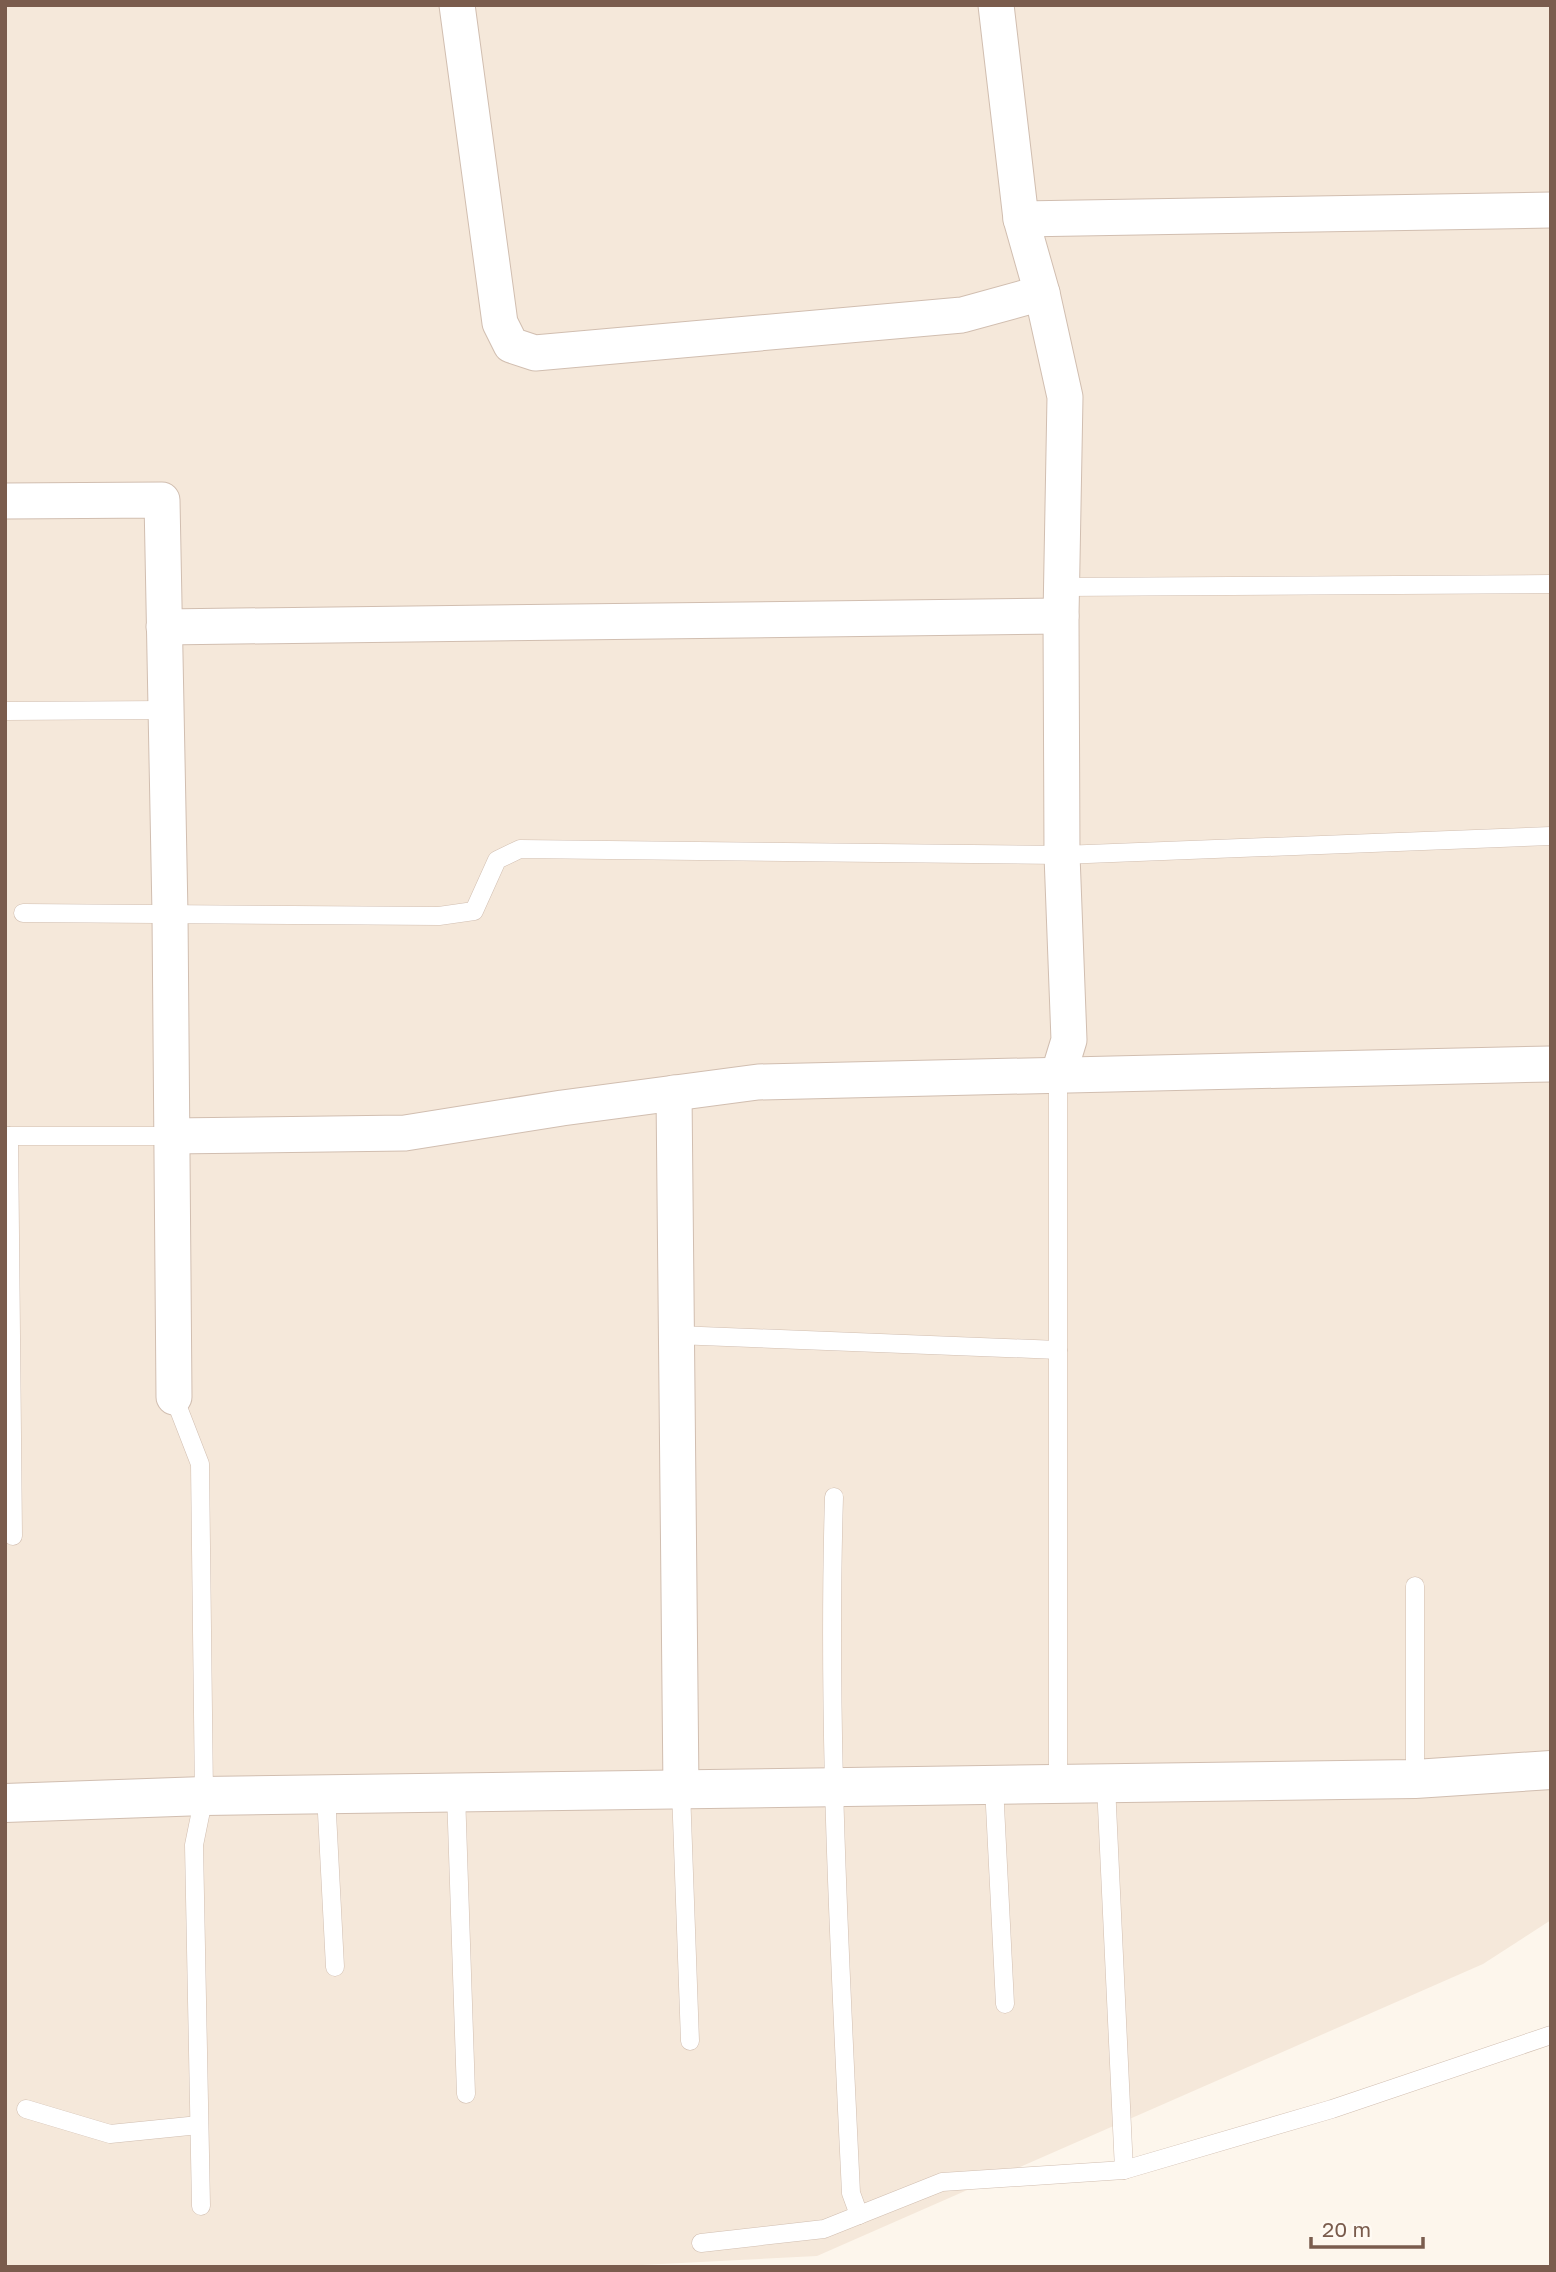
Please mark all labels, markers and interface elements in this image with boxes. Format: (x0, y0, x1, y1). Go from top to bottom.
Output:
scale bar (1311, 2206, 1423, 2250)
text: 20 m (1322, 2216, 1371, 2242)

